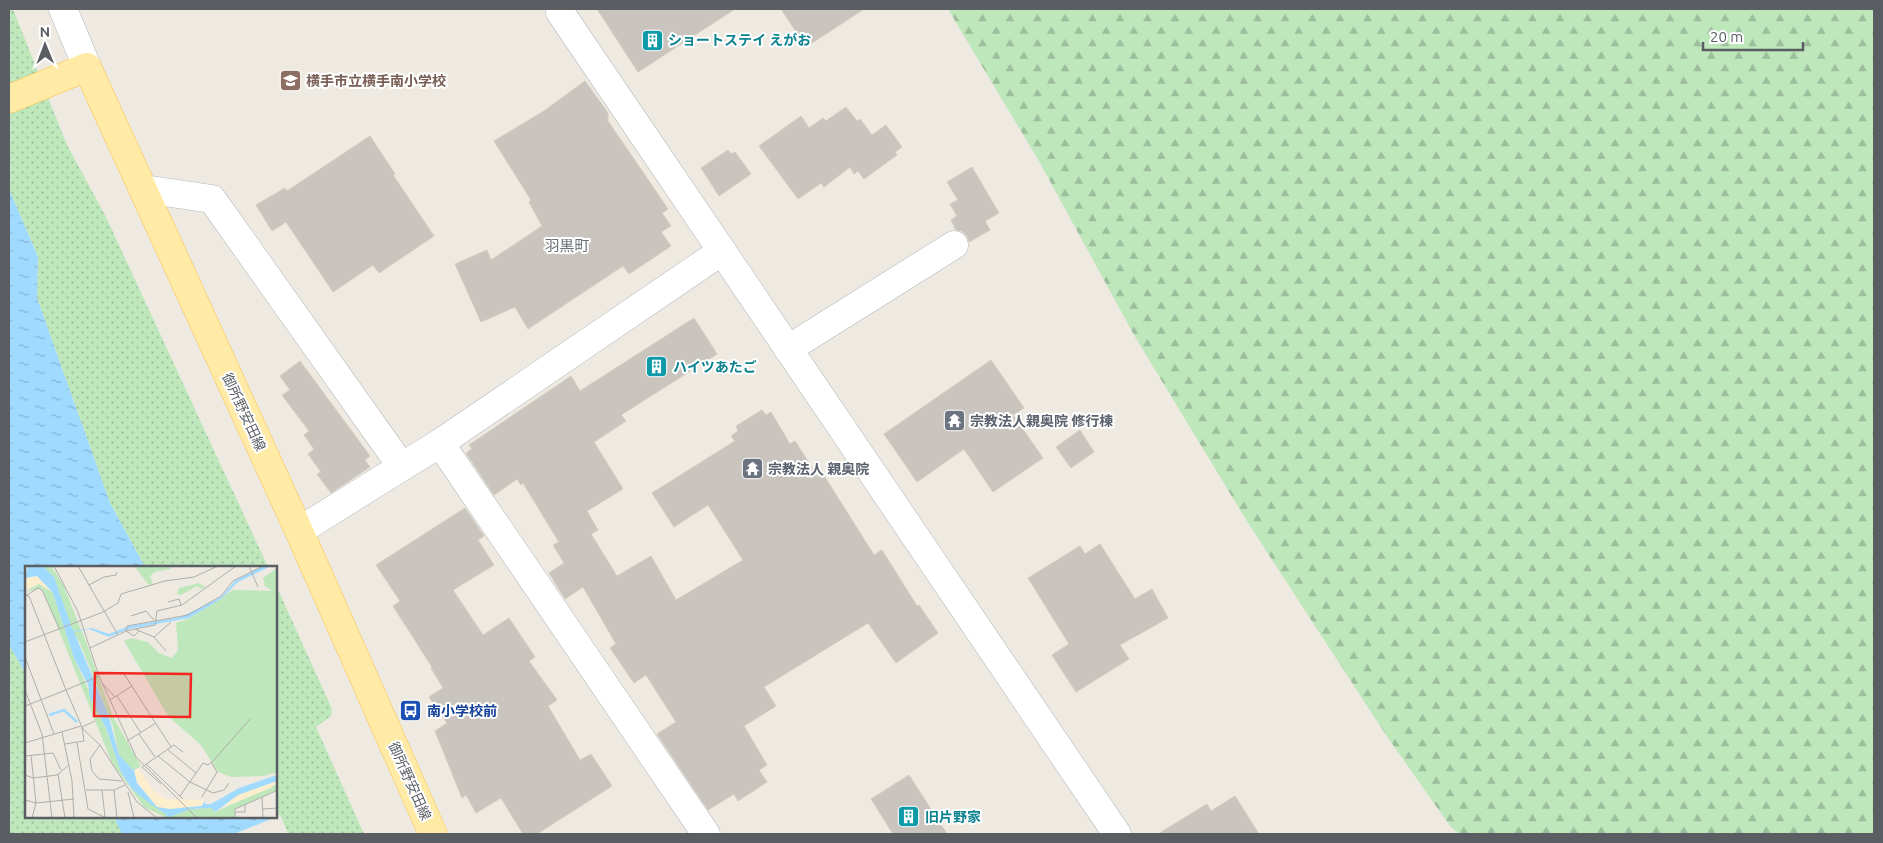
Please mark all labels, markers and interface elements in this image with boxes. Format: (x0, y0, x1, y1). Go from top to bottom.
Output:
north arrow (20, 20, 70, 70)
scale bar (1703, 20, 1803, 52)
text: N (39, 24, 50, 40)
building icon: ショートステイ えがお (640, 28, 664, 52)
text: 20 m (1710, 28, 1743, 45)
place label: ショートステイ えがお (668, 32, 811, 48)
school or university icon: 横手市立横手南小学校 (278, 69, 302, 93)
place label: 横手市立横手南小学校 (306, 73, 446, 89)
district label: 羽黒町 (544, 237, 590, 254)
building icon: ハイツあたご (645, 355, 669, 379)
place label: ハイツあたご (673, 359, 757, 375)
street label: 御所野安田線 (219, 371, 269, 453)
temple icon: 宗教法人親奥院 修行棟 (942, 409, 966, 433)
place label: 宗教法人親奥院 修行棟 (970, 413, 1113, 429)
temple icon: 宗教法人 親奥院 (740, 457, 764, 481)
place label: 宗教法人 親奥院 (768, 461, 869, 477)
inset map (25, 566, 278, 818)
bus stop icon: 南小学校前 (399, 699, 423, 723)
place label: 南小学校前 (427, 703, 497, 719)
street label: 御所野安田線 (386, 739, 434, 823)
building icon: 旧片野家 (897, 805, 921, 829)
place label: 旧片野家 (925, 809, 981, 825)

